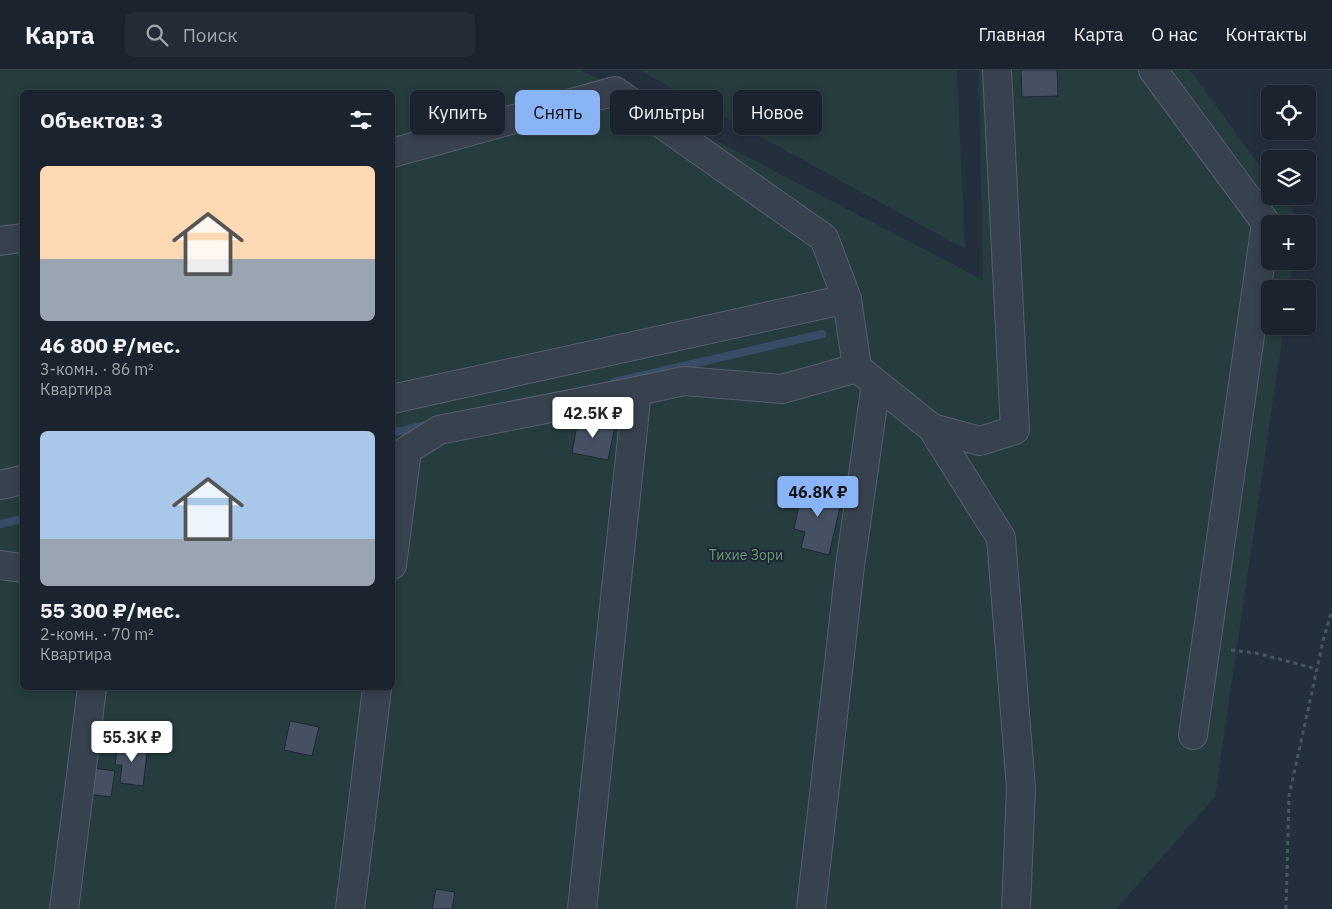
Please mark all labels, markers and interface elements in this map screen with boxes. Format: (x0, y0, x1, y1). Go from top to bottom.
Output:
search box (125, 12, 475, 57)
text: Карта (25, 19, 95, 51)
icon: search (143, 21, 171, 49)
text: Поиск (183, 23, 238, 47)
text: Главная (978, 23, 1046, 46)
text: Карта (1074, 23, 1123, 46)
text: О нас (1151, 23, 1198, 46)
text: Контакты (1226, 23, 1307, 46)
map controls (1261, 85, 1316, 335)
button: locate (1261, 85, 1316, 140)
chip: Купить (410, 90, 505, 135)
chip: Снять (515, 90, 600, 135)
chip: Фильтры (610, 90, 723, 135)
chip: Новое (733, 90, 822, 135)
text: Объектов: 3 (40, 106, 163, 134)
icon: filters (347, 106, 375, 134)
button: layers (1261, 150, 1316, 205)
icon: home (163, 199, 253, 289)
button: + (1261, 215, 1316, 270)
button: − (1261, 280, 1316, 335)
text: 46 800 ₽/мес. (40, 331, 181, 359)
text: 3-комн. · 86 m² (40, 359, 154, 379)
text: Квартира (40, 379, 112, 399)
pin: 42.5K ₽ (547, 396, 639, 439)
text: 42.5K ₽ (563, 403, 623, 423)
icon: home (163, 464, 253, 554)
pin: 46.8K ₽ (772, 476, 864, 518)
text: 46.8K ₽ (788, 482, 848, 502)
park label: Тихие Зори (709, 546, 783, 564)
text: 55 300 ₽/мес. (40, 596, 181, 624)
text: 2-комн. · 70 m² (40, 624, 154, 644)
text: Квартира (40, 644, 112, 664)
pin: 55.3K ₽ (86, 720, 178, 763)
text: 55.3K ₽ (102, 727, 162, 747)

